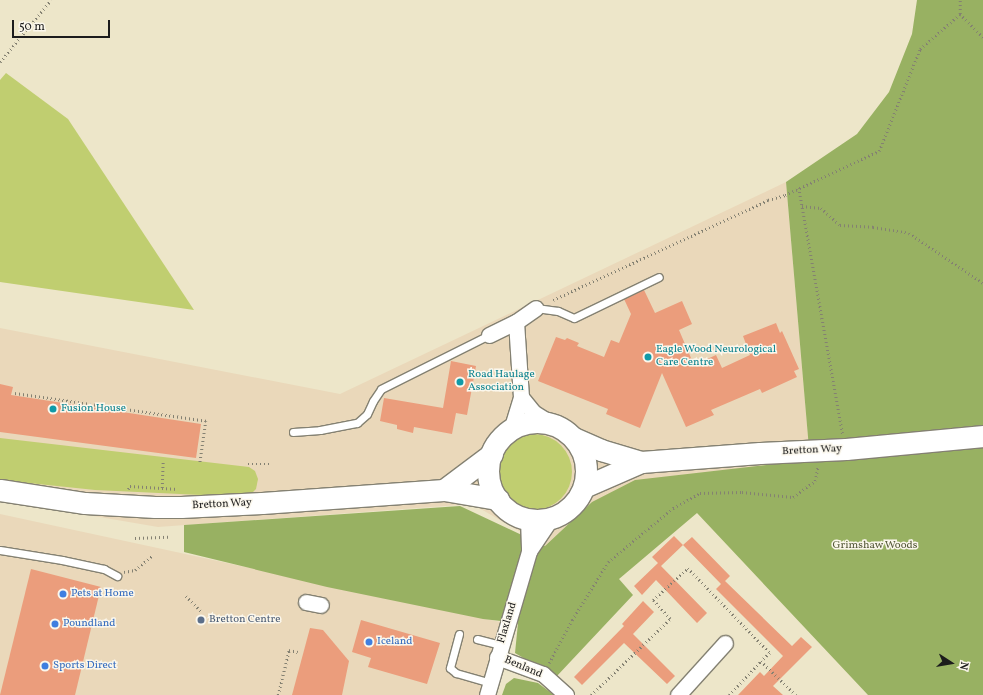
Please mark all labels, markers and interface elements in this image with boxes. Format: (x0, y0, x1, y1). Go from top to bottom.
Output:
scale bar (14, 12, 112, 38)
text: 50 m (19, 19, 45, 35)
place label: Eagle Wood Neurological Care Centre (656, 344, 776, 370)
marker: Eagle Wood Neurological Care Centre (643, 352, 653, 362)
place label: Road Haulage Association (468, 369, 535, 395)
marker: Road Haulage Association (455, 377, 465, 387)
place label: Fusion House (61, 402, 126, 416)
marker: Fusion House (48, 404, 58, 414)
street label: Bretton Way (782, 443, 842, 459)
street label: Bretton Way (192, 497, 252, 513)
park label: Grimshaw Woods (832, 539, 918, 553)
place label: Pets at Home (71, 587, 134, 601)
marker: Pets at Home (58, 589, 68, 599)
street label: Flaxland (496, 601, 520, 645)
place label: Bretton Centre (209, 613, 280, 627)
marker: Bretton Centre (196, 615, 206, 625)
place label: Poundland (63, 617, 116, 631)
marker: Poundland (50, 619, 60, 629)
place label: Iceland (377, 635, 413, 649)
marker: Iceland (364, 637, 374, 647)
north arrow (931, 643, 971, 683)
street label: Benland (502, 654, 544, 682)
place label: Sports Direct (53, 659, 117, 673)
text: N (955, 660, 971, 671)
marker: Sports Direct (40, 661, 50, 671)

